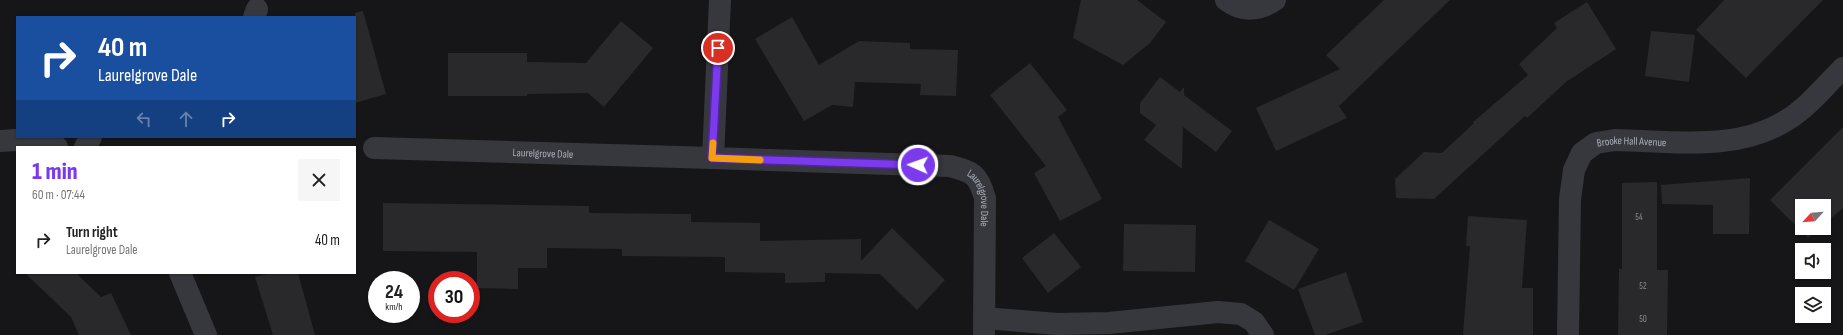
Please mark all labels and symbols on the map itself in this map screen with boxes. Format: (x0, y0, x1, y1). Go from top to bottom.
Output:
pin (701, 31, 735, 65)
street label: Brooke Hall Avenue (1596, 133, 1667, 149)
position arrow (897, 144, 939, 186)
street label: Laurelgrove Dale (512, 146, 573, 160)
street label: Laurelgrove Dale (965, 166, 992, 227)
north arrow (1795, 199, 1831, 235)
house number: 54 (1635, 212, 1643, 223)
speed limit sign: 30 (428, 271, 480, 323)
house number: 52 (1639, 281, 1647, 292)
house number: 50 (1639, 314, 1647, 325)

